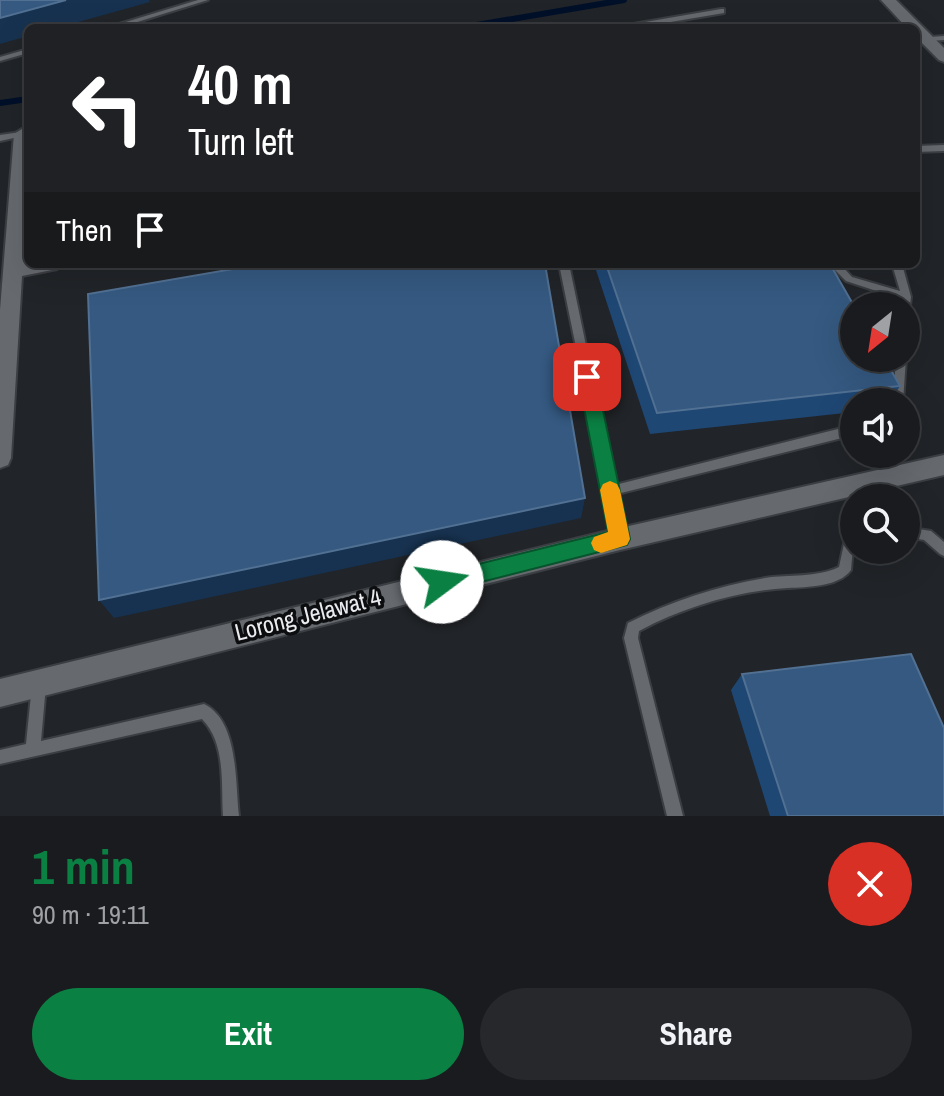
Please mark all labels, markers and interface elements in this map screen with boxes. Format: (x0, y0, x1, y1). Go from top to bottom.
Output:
text: 40 m (188, 46, 293, 121)
icon: left (56, 56, 160, 160)
text: Turn left (188, 118, 294, 166)
icon: arrive (128, 208, 172, 252)
text: Then (56, 210, 112, 250)
north arrow (840, 292, 920, 372)
map controls (840, 292, 920, 564)
pin (553, 343, 621, 411)
icon: arrive (565, 355, 609, 399)
button: sound (840, 388, 920, 468)
button: search (840, 484, 920, 564)
position arrow (400, 540, 484, 624)
street label: Lorong Jelawat 4 (231, 580, 384, 648)
text: 1 min (32, 834, 135, 899)
button: close (828, 842, 912, 926)
text: 90 m · 19:11 (32, 897, 149, 932)
button: Exit (32, 988, 464, 1080)
button: Share (480, 988, 912, 1080)

